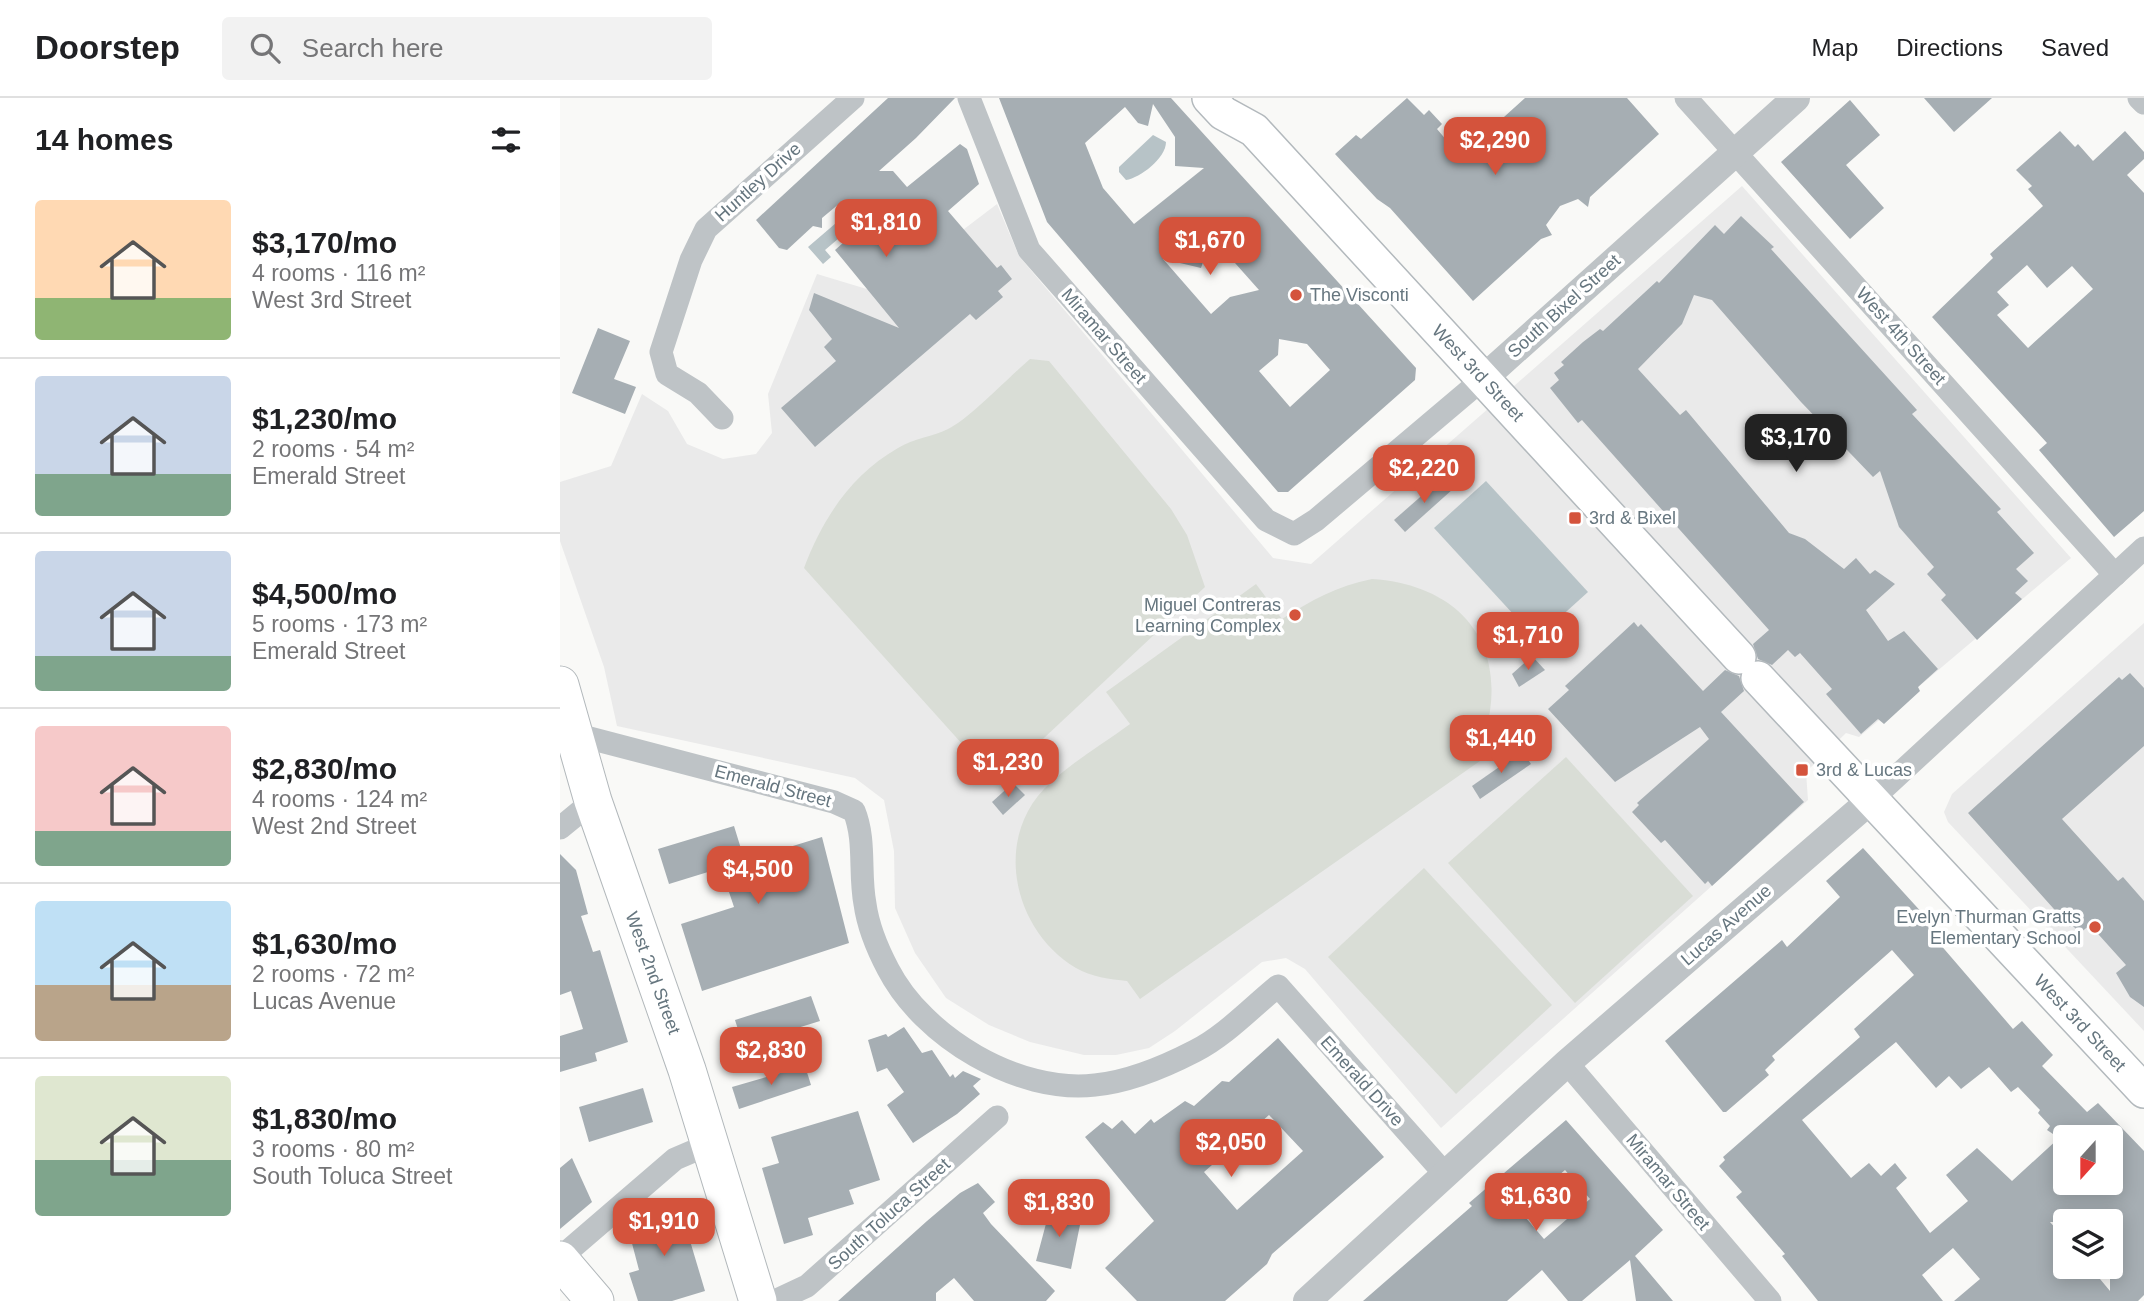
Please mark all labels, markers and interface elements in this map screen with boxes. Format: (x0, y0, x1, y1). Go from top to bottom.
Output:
search box (222, 17, 712, 80)
text: Doorstep (35, 29, 180, 66)
icon: search (246, 29, 284, 67)
text: Search here (302, 33, 444, 63)
text: Map (1812, 34, 1858, 61)
text: Directions (1896, 34, 2003, 61)
text: Saved (2041, 34, 2109, 61)
pin: $2,290 (1438, 118, 1552, 177)
icon: filters (487, 121, 525, 159)
text: 14 homes (35, 123, 173, 156)
text: $2,290 (1460, 127, 1530, 153)
street label: Huntley Drive (711, 138, 805, 226)
pin: $1,810 (829, 200, 943, 259)
text: $1,810 (851, 209, 921, 235)
pin: $1,670 (1153, 218, 1267, 277)
text: $3,170/mo (252, 226, 397, 259)
text: $1,670 (1175, 227, 1245, 253)
icon: home (91, 228, 175, 312)
street label: South Bixel Street (1504, 250, 1624, 362)
text: 4 rooms · 116 m² (252, 260, 425, 286)
street label: West 4th Street (1852, 283, 1950, 389)
street label: Miramar Street (1057, 285, 1151, 387)
place label: The Visconti (1310, 285, 1409, 305)
text: West 3rd Street (252, 287, 411, 313)
marker: The Visconti (1288, 287, 1304, 303)
street label: West 3rd Street (1428, 321, 1528, 425)
text: $1,230/mo (252, 402, 397, 435)
icon: home (91, 404, 175, 488)
pin: $3,170 (1739, 414, 1853, 474)
text: $3,170 (1761, 424, 1831, 450)
text: 2 rooms · 54 m² (252, 436, 414, 462)
pin: $2,220 (1367, 446, 1481, 505)
text: $2,220 (1389, 455, 1459, 481)
text: Emerald Street (252, 463, 405, 489)
place label: 3rd & Bixel (1589, 508, 1676, 528)
marker: 3rd & Bixel (1567, 510, 1583, 526)
text: $4,500/mo (252, 577, 397, 610)
icon: home (91, 579, 175, 663)
place label: Miguel Contreras Learning Complex (1135, 595, 1281, 636)
marker: Miguel Contreras Learning Complex (1287, 607, 1303, 623)
text: 5 rooms · 173 m² (252, 611, 427, 637)
pin: $1,710 (1471, 612, 1585, 672)
text: $1,710 (1493, 622, 1563, 648)
text: Emerald Street (252, 638, 405, 664)
pin: $1,440 (1444, 716, 1558, 775)
text: $1,440 (1466, 725, 1536, 751)
pin: $1,230 (951, 740, 1065, 799)
text: $1,230 (973, 749, 1043, 775)
text: $2,830/mo (252, 752, 397, 785)
icon: home (91, 754, 175, 838)
place label: 3rd & Lucas (1816, 760, 1912, 780)
street label: Emerald Street (712, 761, 834, 811)
marker: 3rd & Lucas (1794, 762, 1810, 778)
text: 4 rooms · 124 m² (252, 786, 427, 812)
text: West 2nd Street (252, 813, 417, 839)
pin: $4,500 (701, 846, 815, 906)
text: $4,500 (723, 856, 793, 882)
street label: Lucas Avenue (1677, 880, 1775, 970)
place label: Evelyn Thurman Gratts Elementary School (1896, 907, 2081, 948)
street label: West 2nd Street (622, 909, 684, 1037)
marker: Evelyn Thurman Gratts Elementary School (2087, 919, 2103, 935)
text: $1,630/mo (252, 927, 397, 960)
icon: home (91, 929, 175, 1013)
text: 2 rooms · 72 m² (252, 961, 414, 987)
street label: West 3rd Street (2030, 971, 2130, 1075)
text: Lucas Avenue (252, 988, 396, 1014)
pin: $2,830 (714, 1028, 828, 1087)
street label: Emerald Drive (1316, 1032, 1408, 1130)
text: $2,830 (736, 1037, 806, 1063)
text: $1,830/mo (252, 1102, 397, 1135)
icon: home (91, 1104, 175, 1188)
pin: $2,050 (1174, 1119, 1288, 1179)
north arrow (2053, 1125, 2123, 1195)
map controls (2053, 1125, 2123, 1279)
text: $2,050 (1196, 1129, 1266, 1155)
street label: Miramar Street (1622, 1130, 1714, 1234)
text: 3 rooms · 80 m² (252, 1136, 414, 1162)
street label: South Toluca Street (824, 1154, 954, 1274)
text: South Toluca Street (252, 1163, 452, 1189)
pin: $1,630 (1479, 1174, 1593, 1233)
pin: $1,830 (1002, 1180, 1116, 1239)
text: $1,630 (1501, 1183, 1571, 1209)
text: $1,830 (1024, 1189, 1094, 1215)
pin: $1,910 (607, 1198, 721, 1258)
text: $1,910 (629, 1208, 699, 1234)
button: layers (2053, 1209, 2123, 1279)

